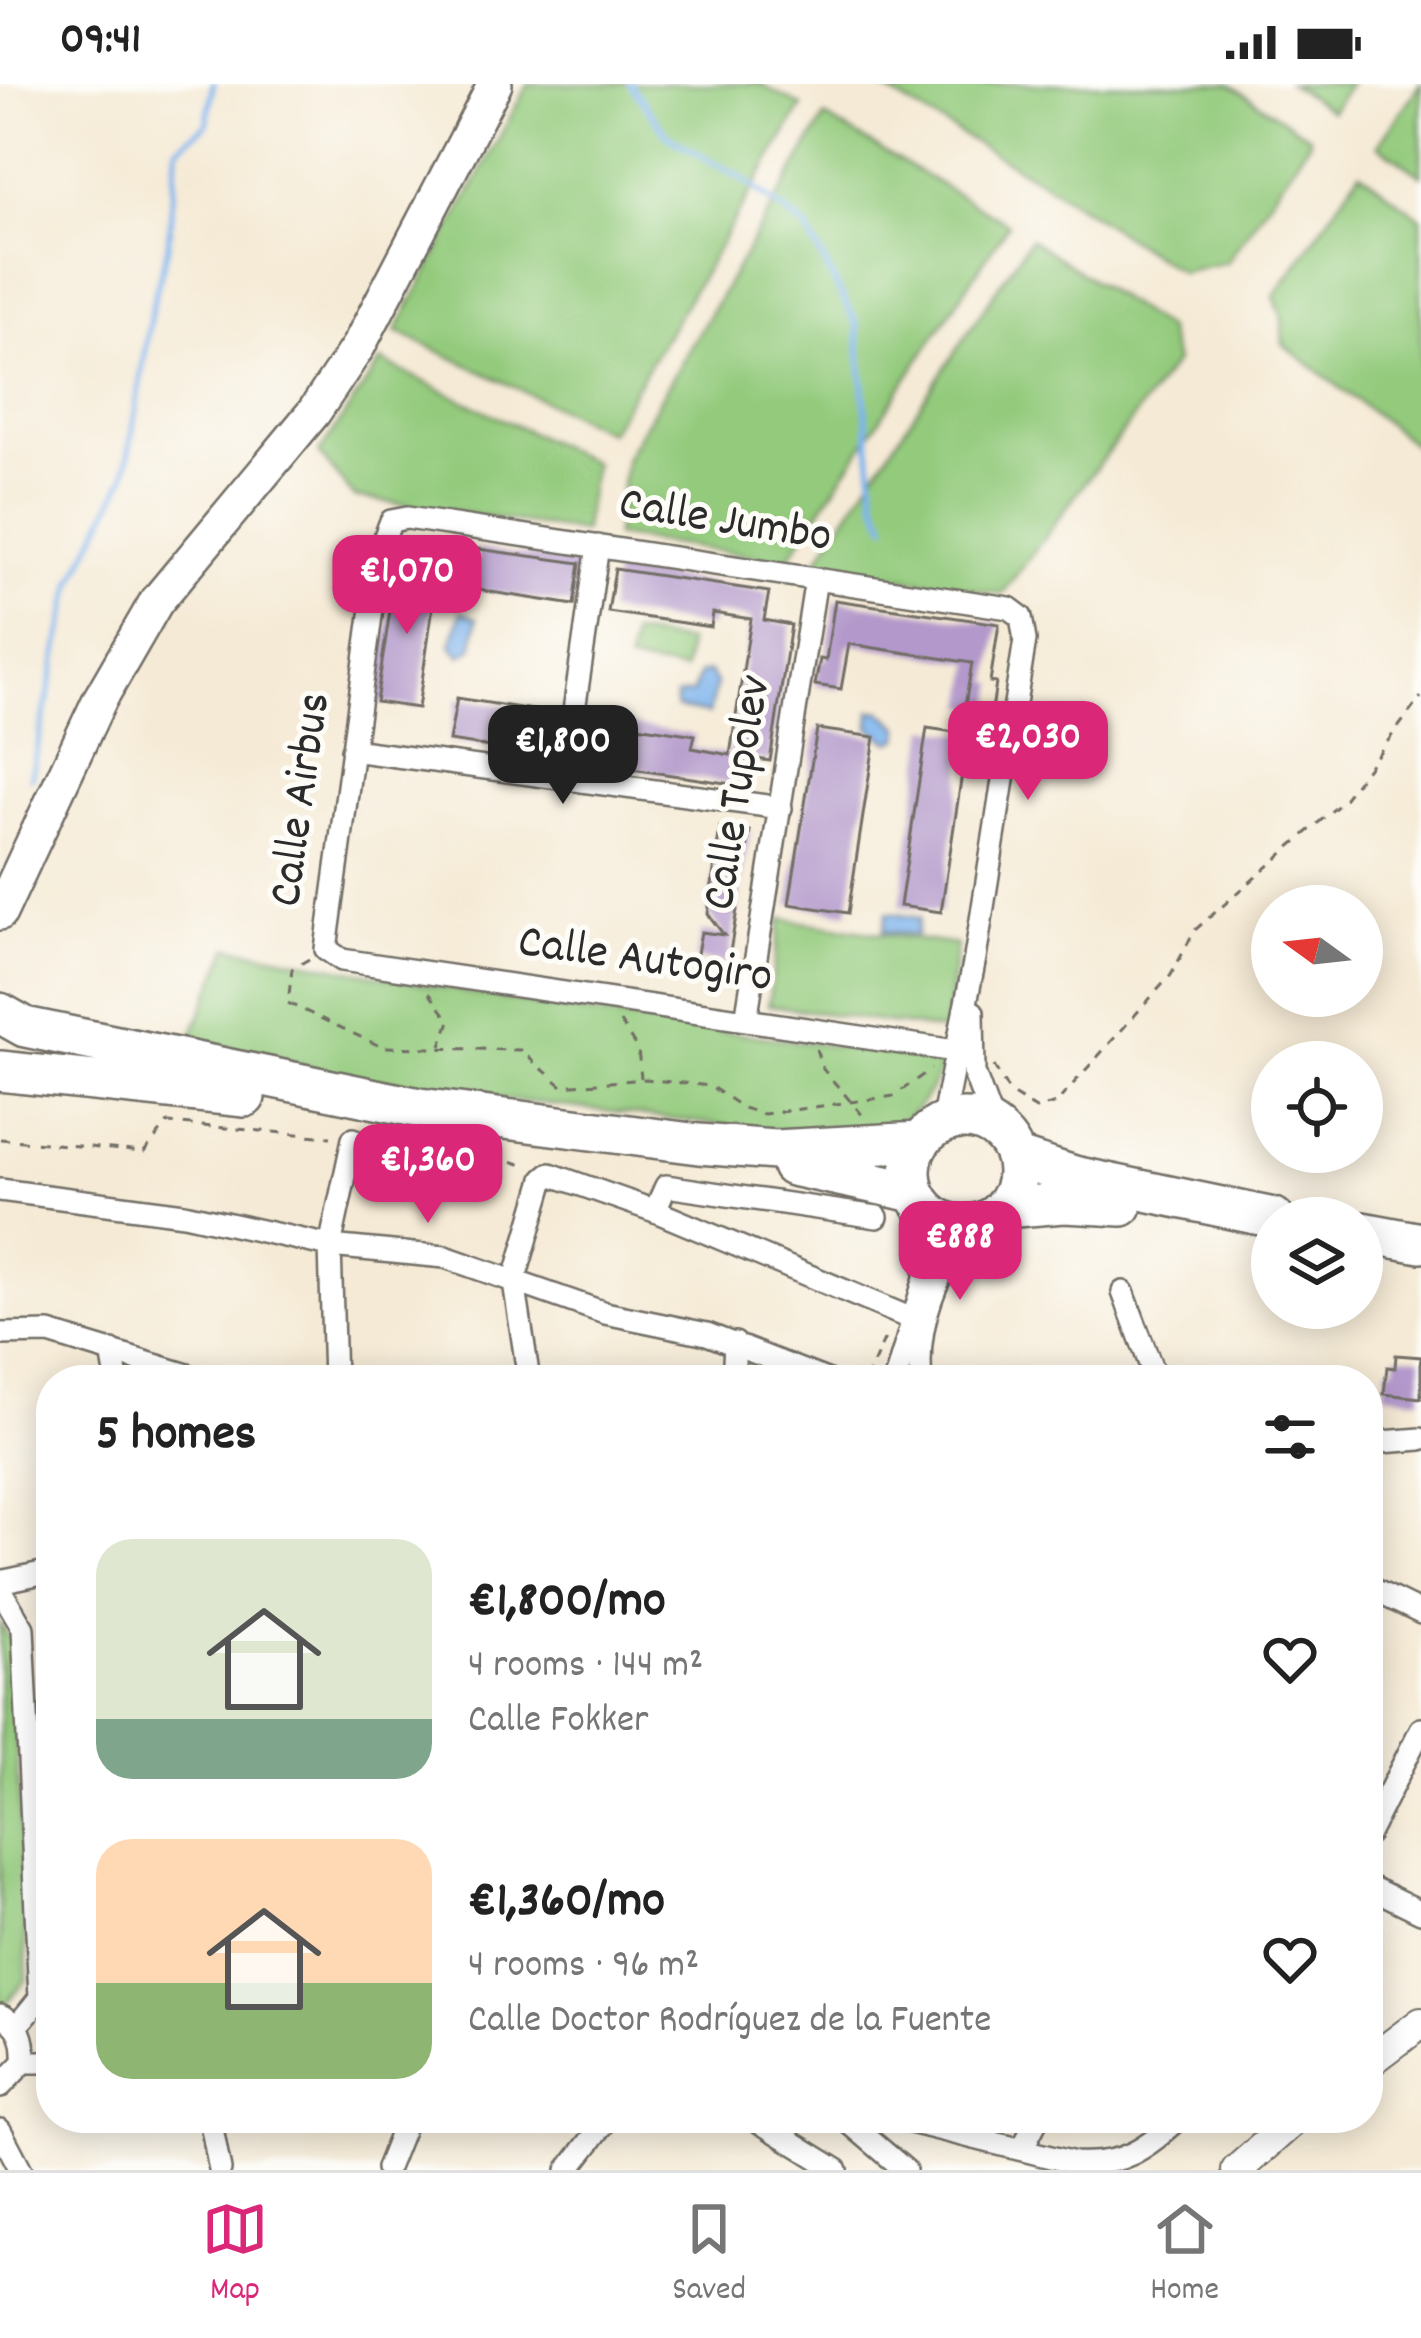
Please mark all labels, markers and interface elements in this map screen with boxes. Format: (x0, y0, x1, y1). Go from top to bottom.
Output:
text: 09:41 (60, 10, 141, 74)
street label: Calle Jumbo (614, 472, 836, 574)
pin: €1,070 (309, 535, 505, 637)
text: €1,070 (359, 546, 455, 601)
street label: Calle Tupolev (687, 671, 793, 915)
street label: Calle Airbus (254, 688, 352, 912)
pin: €2,030 (930, 701, 1126, 803)
pin: €1,800 (465, 705, 661, 807)
text: €2,030 (975, 712, 1081, 767)
text: €1,800 (515, 716, 611, 771)
north arrow (1251, 885, 1383, 1017)
map controls (1251, 885, 1383, 1329)
street label: Calle Autogiro (513, 910, 777, 1014)
button: locate (1251, 1041, 1383, 1173)
pin: €1,360 (330, 1124, 526, 1226)
text: €1,360 (380, 1135, 476, 1190)
button: layers (1251, 1197, 1383, 1329)
pin: €888 (889, 1201, 1031, 1303)
text: €888 (926, 1212, 994, 1267)
text: 5 homes (96, 1401, 256, 1473)
icon: filters (1257, 1404, 1323, 1470)
text: €1,800/mo (468, 1568, 666, 1640)
icon: home (192, 1587, 336, 1731)
icon: heart (1257, 1626, 1323, 1692)
text: 4 rooms · 144 m² (468, 1640, 703, 1695)
text: Calle Fokker (468, 1695, 649, 1750)
text: €1,360/mo (468, 1868, 665, 1940)
icon: home (192, 1887, 336, 2031)
icon: heart (1257, 1926, 1323, 1992)
text: 4 rooms · 96 m² (468, 1940, 699, 1995)
text: Calle Doctor Rodríguez de la Fuente (468, 1995, 991, 2050)
tab: Map (202, 2196, 268, 2315)
tab: Saved (672, 2196, 746, 2315)
tab: Home (1150, 2196, 1219, 2315)

